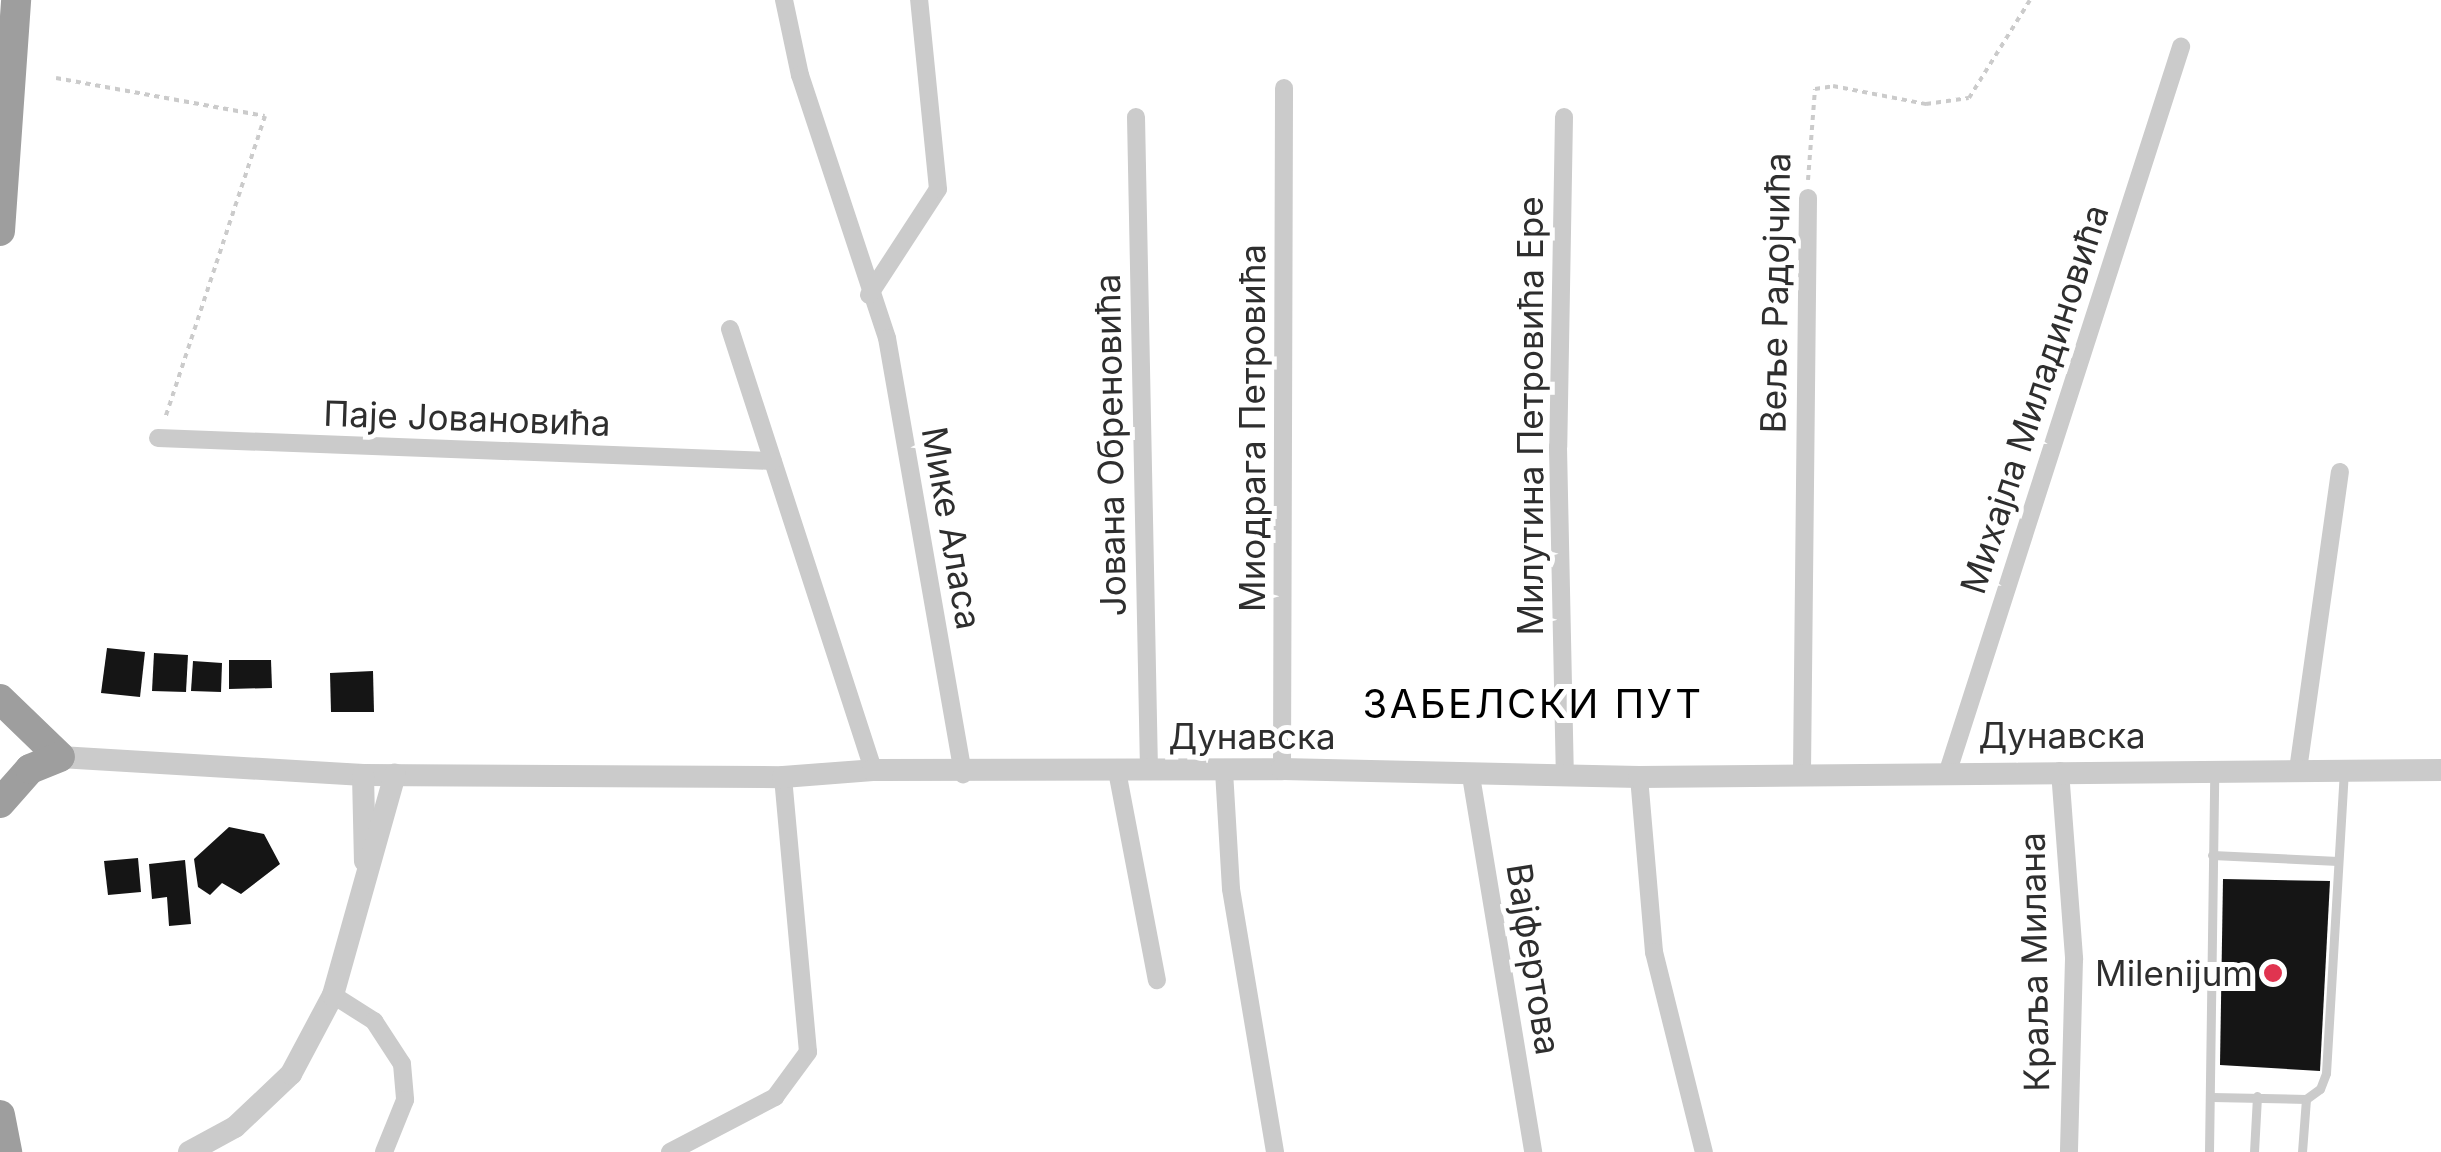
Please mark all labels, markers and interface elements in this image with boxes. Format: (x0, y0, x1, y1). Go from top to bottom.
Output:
street label: Веље Радојчића (1752, 152, 1798, 434)
street label: Милутина Петровића Ере (1509, 196, 1551, 636)
street label: Михајла Миладиновића (1951, 199, 2117, 599)
street label: Миодрага Петровића (1231, 244, 1273, 612)
street label: Јована Обреновића (1086, 273, 1134, 617)
street label: Паје Јовановића (323, 392, 611, 444)
street label: Мике Аласа (914, 424, 990, 632)
district label: ЗАБЕЛСКИ ПУТ (1362, 680, 1704, 728)
street label: Дунавска (1978, 714, 2146, 756)
street label: Дунавска (1168, 715, 1336, 757)
street label: Краља Милана (2011, 832, 2057, 1092)
street label: Вајфертова (1498, 860, 1570, 1058)
place label: Milenijum (2095, 952, 2253, 994)
marker: Milenijum (2262, 962, 2284, 984)

